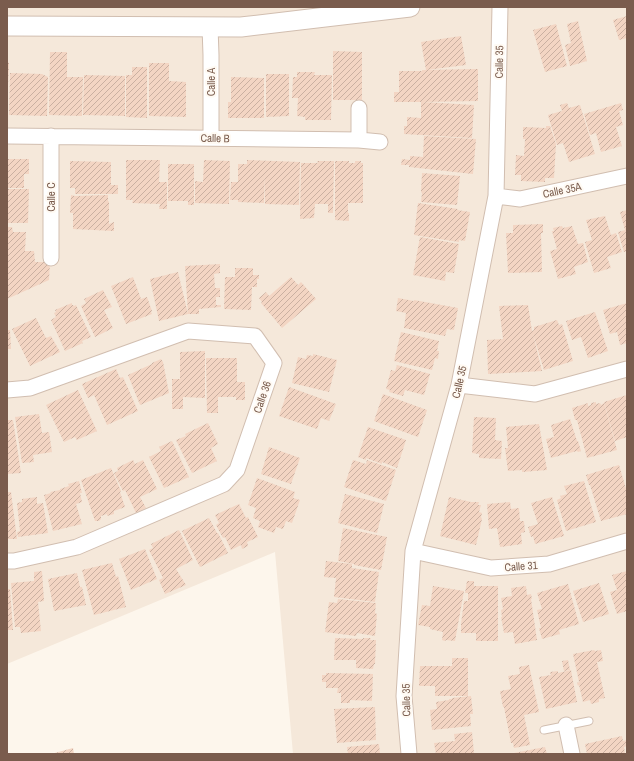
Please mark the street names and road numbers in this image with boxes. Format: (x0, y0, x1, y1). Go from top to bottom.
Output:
street label: Calle 35 (492, 45, 506, 79)
street label: Calle A (204, 67, 218, 96)
street label: Calle B (200, 131, 230, 145)
street label: Calle 35A (541, 179, 584, 201)
street label: Calle C (44, 182, 58, 212)
street label: Calle 35 (448, 364, 470, 400)
street label: Calle 36 (250, 379, 274, 415)
street label: Calle 31 (504, 558, 538, 574)
street label: Calle 35 (399, 683, 413, 717)

